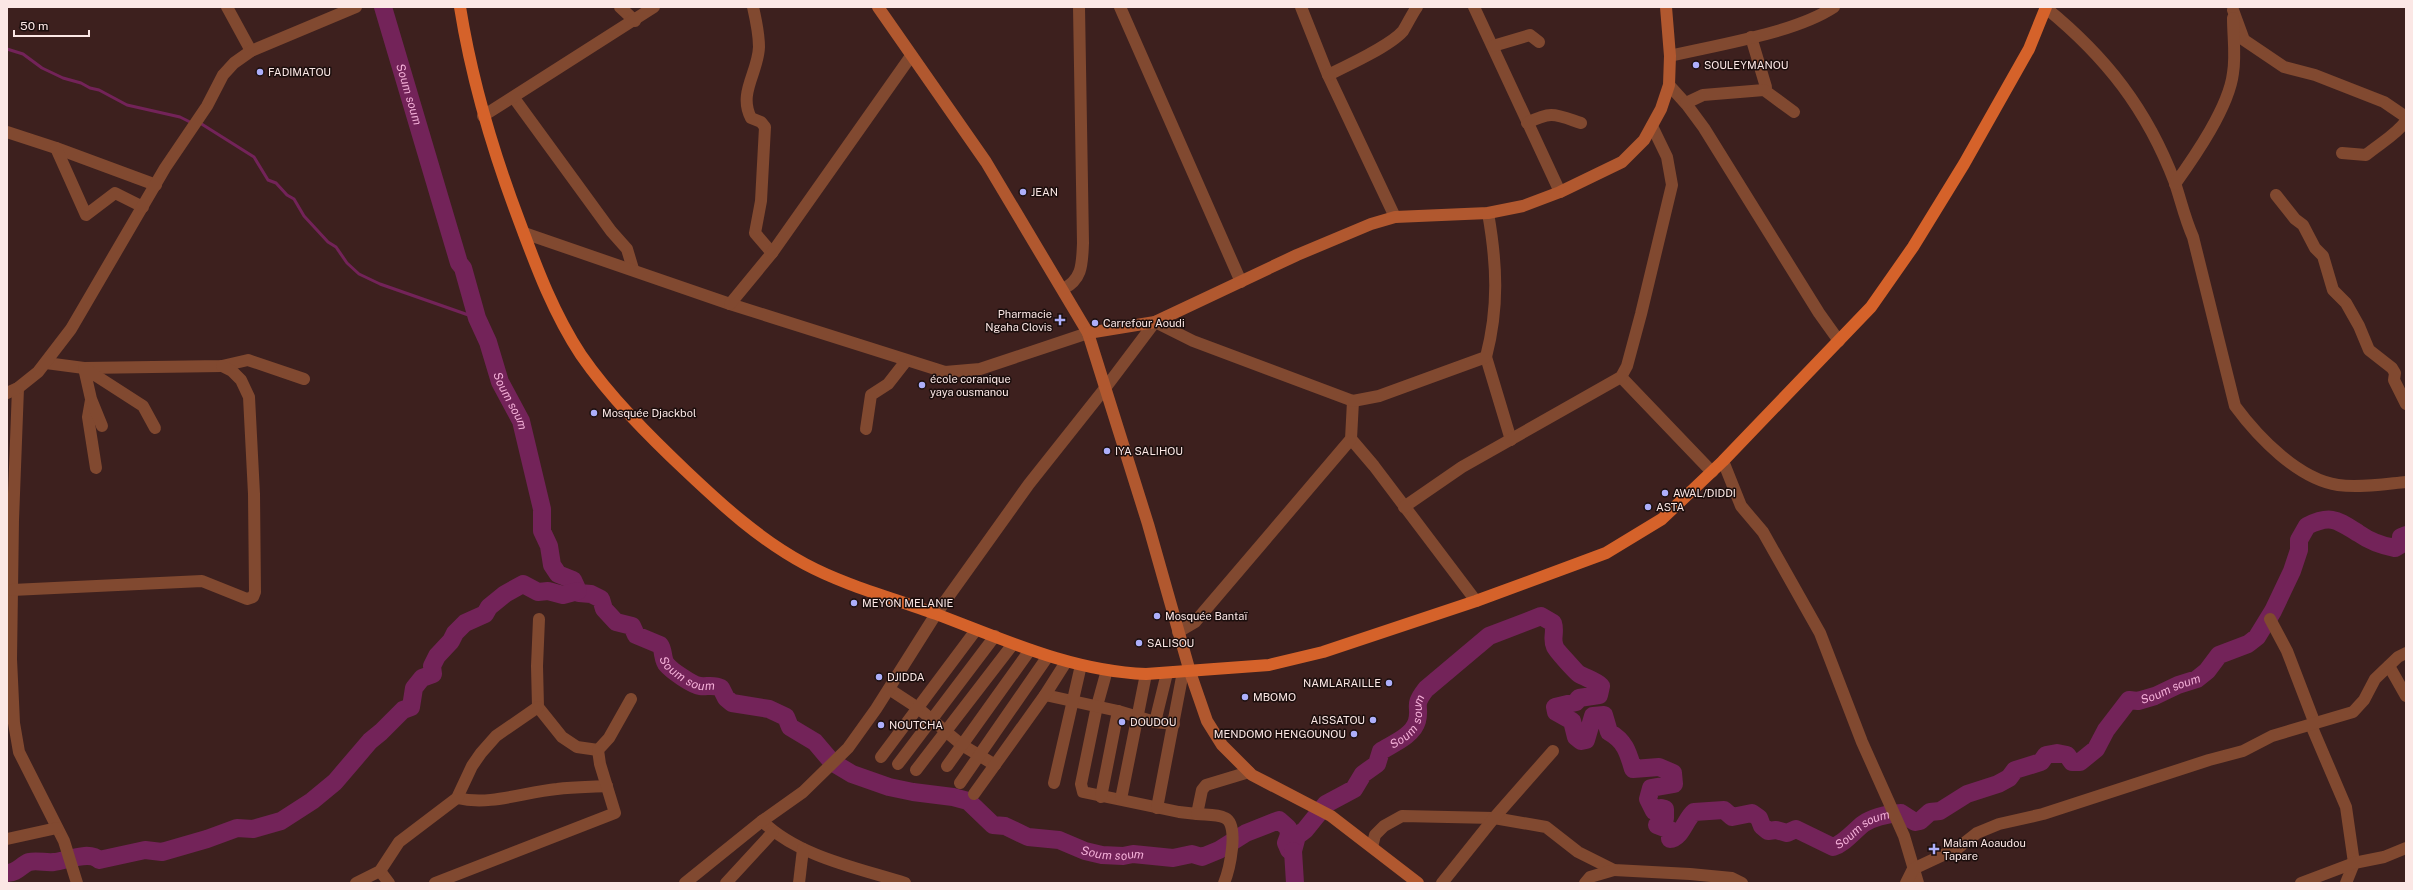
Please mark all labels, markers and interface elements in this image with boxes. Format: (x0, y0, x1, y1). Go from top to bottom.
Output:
scale bar (14, 12, 89, 38)
text: 50 m (20, 19, 48, 33)
place label: SOULEYMANOU (1704, 59, 1788, 71)
marker: SOULEYMANOU (1691, 60, 1701, 70)
water label: Soum soum (393, 62, 425, 127)
place label: FADIMATOU (268, 66, 331, 78)
marker: FADIMATOU (255, 67, 265, 77)
place label: JEAN (1031, 186, 1058, 198)
marker: JEAN (1018, 187, 1028, 197)
place label: Pharmacie Ngaha Clovis (985, 308, 1052, 333)
marker: Pharmacie Ngaha Clovis (1055, 315, 1065, 325)
place label: Carrefour Aoudi (1103, 317, 1185, 329)
marker: Carrefour Aoudi (1090, 318, 1100, 328)
water label: Soum soum (490, 370, 530, 431)
place label: école coranique yaya ousmanou (930, 373, 1011, 398)
marker: école coranique yaya ousmanou (917, 380, 927, 390)
place label: Mosquée Djackbol (602, 407, 696, 419)
marker: Mosquée Djackbol (589, 408, 599, 418)
place label: IYA SALIHOU (1115, 445, 1183, 457)
marker: IYA SALIHOU (1102, 446, 1112, 456)
place label: AWAL/DIDDI (1673, 487, 1736, 499)
marker: AWAL/DIDDI (1660, 488, 1670, 498)
place label: ASTA (1656, 501, 1684, 513)
marker: ASTA (1643, 502, 1653, 512)
place label: MEYON MELANIE (862, 597, 954, 609)
marker: MEYON MELANIE (849, 598, 859, 608)
place label: Mosquée Bantaï (1165, 610, 1248, 622)
marker: Mosquée Bantaï (1152, 611, 1162, 621)
place label: SALISOU (1147, 637, 1194, 649)
marker: SALISOU (1134, 638, 1144, 648)
water label: Soum soum (656, 655, 715, 693)
place label: DJIDDA (887, 671, 925, 683)
water label: Soum soum (2139, 671, 2202, 707)
marker: DJIDDA (874, 672, 884, 682)
place label: NAMLARAILLE (1303, 677, 1381, 689)
marker: NAMLARAILLE (1384, 678, 1394, 688)
place label: MBOMO (1253, 691, 1296, 703)
marker: MBOMO (1240, 692, 1250, 702)
water label: Soum soum (1387, 692, 1427, 752)
place label: AISSATOU (1311, 714, 1365, 726)
marker: AISSATOU (1368, 715, 1378, 725)
place label: DOUDOU (1130, 716, 1177, 728)
marker: DOUDOU (1117, 717, 1127, 727)
place label: NOUTCHA (889, 719, 943, 731)
marker: NOUTCHA (876, 720, 886, 730)
place label: MENDOMO HENGOUNOU (1214, 728, 1346, 740)
marker: MENDOMO HENGOUNOU (1349, 729, 1359, 739)
water label: Soum soum (1832, 807, 1891, 852)
place label: Malam Aoaudou Tapare (1943, 837, 2026, 862)
water label: Soum soum (1080, 843, 1144, 863)
marker: Malam Aoaudou Tapare (1928, 843, 1940, 855)

